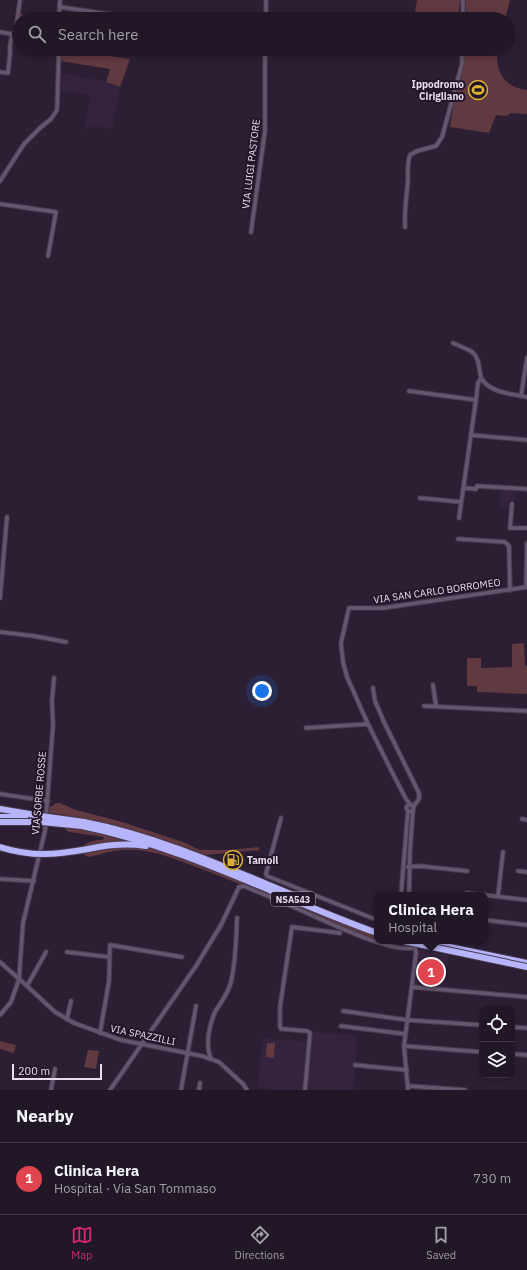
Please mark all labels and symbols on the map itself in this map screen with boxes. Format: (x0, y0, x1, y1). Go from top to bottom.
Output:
place label: Ippodromo Cirigliano (412, 78, 464, 103)
sports icon: Ippodromo Cirigliano (467, 79, 489, 101)
street label: VIA LUIGI PASTORE (239, 118, 263, 210)
street label: VIA SAN CARLO BORROMEO (373, 576, 501, 606)
your location (252, 681, 272, 701)
street label: VIA SORBE ROSSE (29, 751, 49, 835)
fuel station icon: Tamoil (222, 849, 244, 871)
place label: Tamoil (247, 854, 278, 867)
road number: NSA543 (271, 892, 315, 906)
pin: 1 (418, 957, 444, 987)
street label: VIA SPAZZILLI (109, 1022, 177, 1048)
scale bar (12, 1062, 102, 1081)

